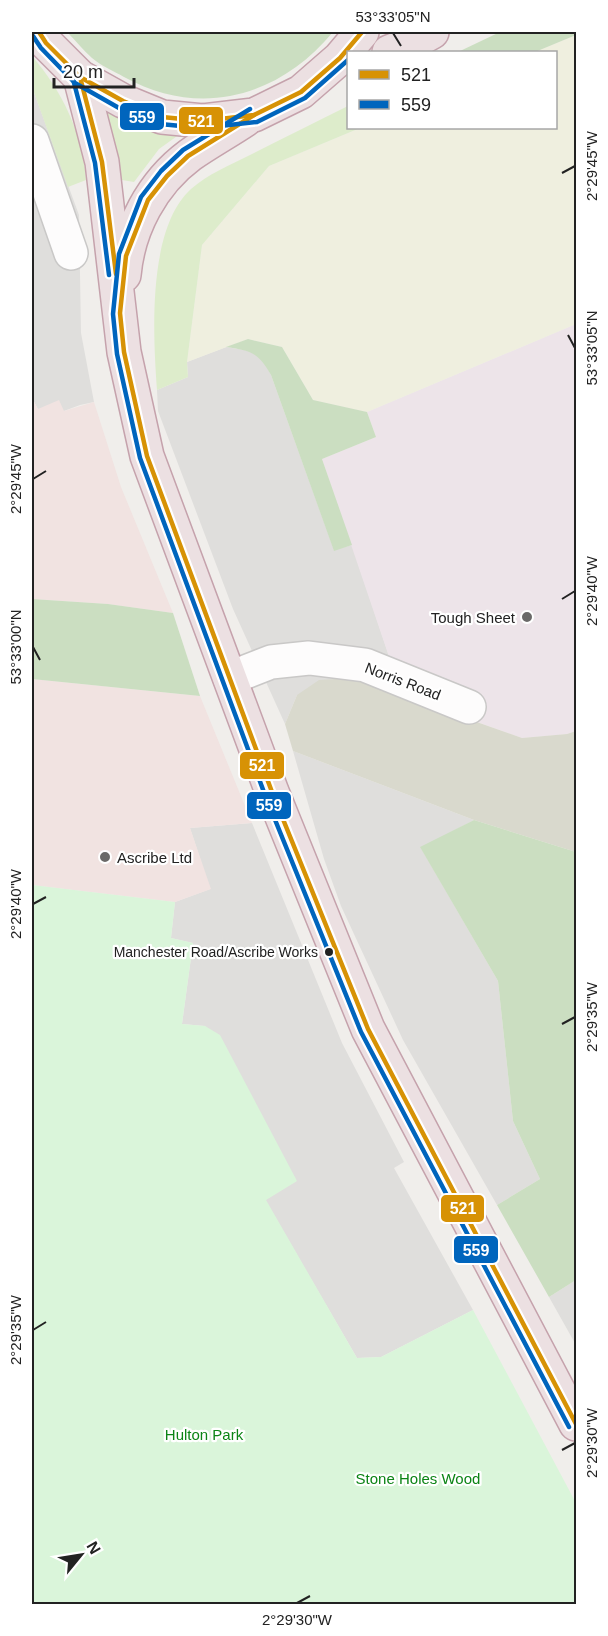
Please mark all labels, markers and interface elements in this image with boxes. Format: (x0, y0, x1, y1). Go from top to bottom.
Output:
text: 53°33'05"N (355, 8, 431, 25)
scale bar (54, 51, 134, 89)
legend (347, 51, 557, 129)
text: 20 m (63, 62, 103, 82)
text: 521 (401, 65, 431, 85)
text: 559 (401, 95, 431, 115)
line badge: 559 (119, 102, 165, 131)
line badge: 521 (178, 106, 224, 135)
text: 559 (129, 109, 155, 126)
text: 521 (188, 113, 214, 130)
text: 2°29'45"W (583, 130, 600, 201)
text: 53°33'05"N (583, 310, 600, 386)
text: 2°29'45"W (7, 443, 24, 514)
text: 2°29'40"W (583, 555, 600, 626)
text: 53°33'00"N (7, 609, 24, 685)
place label: Tough Sheet (431, 609, 516, 626)
marker: Tough Sheet (520, 610, 534, 624)
street label: Norris Road (363, 659, 443, 703)
line badge: 521 (239, 751, 285, 780)
text: 521 (249, 757, 275, 774)
line badge: 559 (246, 791, 292, 820)
text: 559 (256, 797, 282, 814)
place label: Ascribe Ltd (117, 849, 192, 866)
marker: Ascribe Ltd (98, 850, 112, 864)
text: 2°29'40"W (7, 868, 24, 939)
place label: Manchester Road/Ascribe Works (114, 944, 318, 960)
marker: Manchester Road/Ascribe Works (323, 946, 335, 958)
text: 2°29'35"W (583, 981, 600, 1052)
line badge: 521 (440, 1194, 485, 1223)
text: 521 (450, 1200, 476, 1217)
line badge: 559 (453, 1235, 499, 1264)
text: 559 (463, 1242, 489, 1259)
text: 2°29'35"W (7, 1294, 24, 1365)
text: 2°29'30"W (583, 1407, 600, 1478)
park label: Hulton Park (165, 1426, 244, 1443)
park label: Stone Holes Wood (356, 1470, 480, 1487)
north arrow (51, 1525, 111, 1585)
text: N (83, 1538, 104, 1557)
text: 2°29'30"W (262, 1611, 333, 1628)

